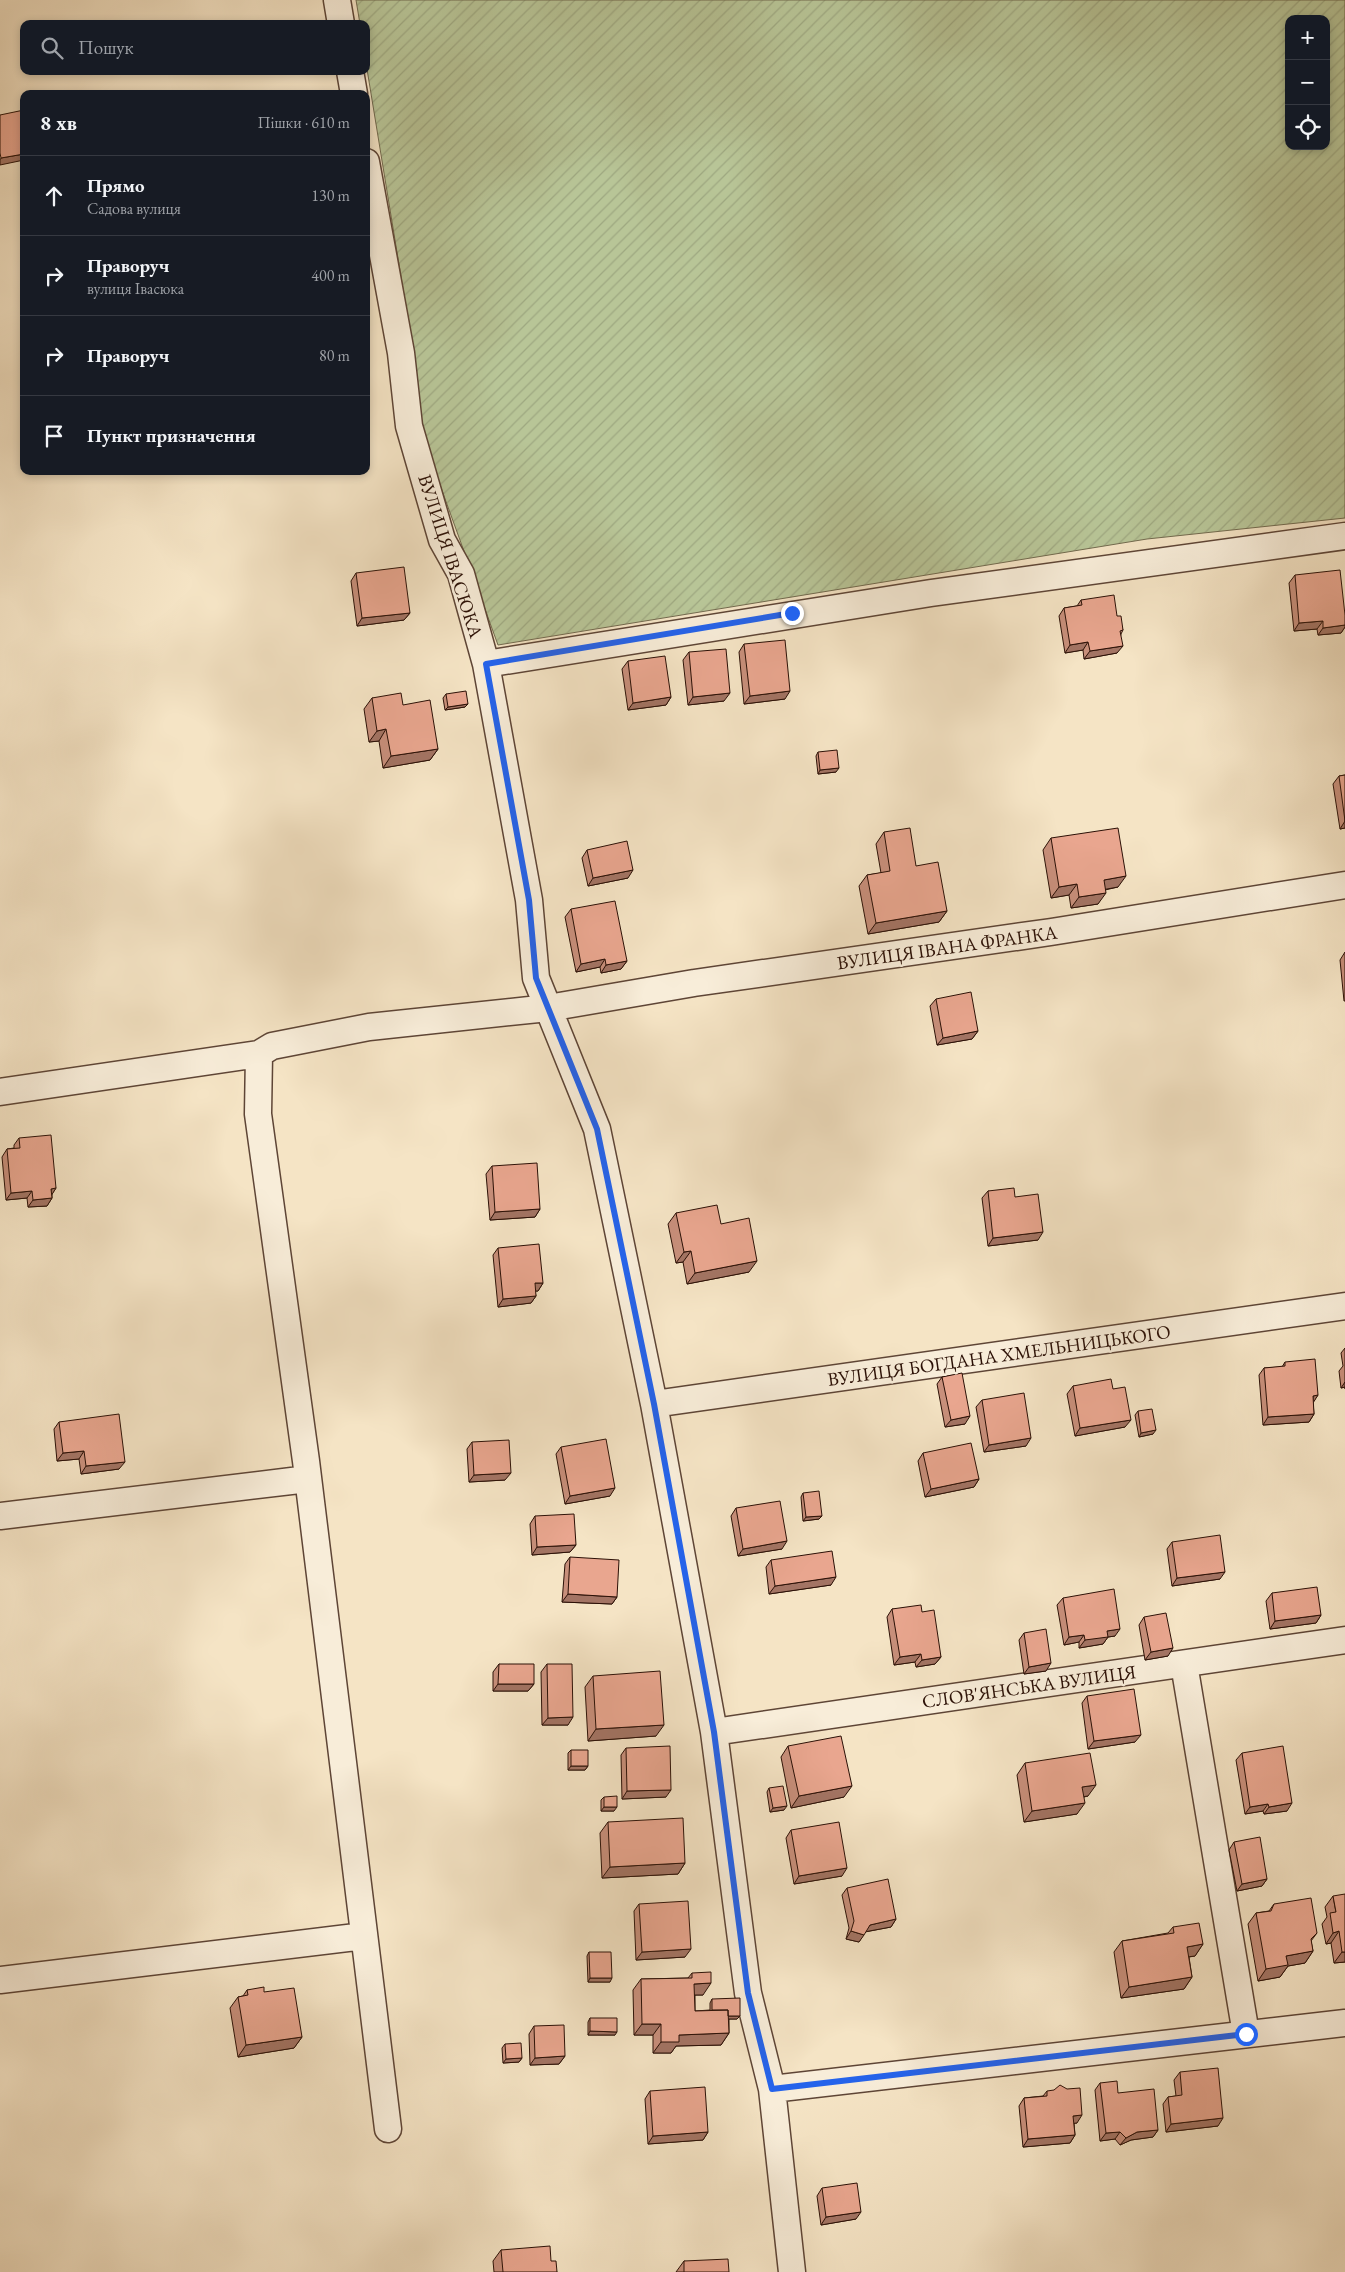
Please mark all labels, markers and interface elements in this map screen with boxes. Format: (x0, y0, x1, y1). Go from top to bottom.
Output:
map controls (1285, 15, 1330, 150)
button: + (1285, 15, 1330, 60)
search box (20, 20, 370, 75)
icon: search (38, 34, 66, 62)
text: Пошук (78, 35, 134, 60)
button: − (1285, 60, 1330, 105)
button: locate (1285, 105, 1330, 150)
text: 8 хв (40, 109, 77, 136)
text: Пішки · 610 m (257, 112, 350, 133)
text: Прямо (87, 173, 145, 198)
icon: ahead (40, 182, 68, 210)
text: 130 m (311, 185, 350, 206)
text: Садова вулиця (87, 198, 181, 219)
text: Праворуч (87, 253, 169, 278)
icon: right (40, 262, 68, 290)
text: 400 m (311, 265, 350, 286)
text: вулиця Івасюка (87, 278, 184, 299)
icon: right (40, 342, 68, 370)
text: Праворуч (87, 343, 169, 368)
text: 80 m (319, 345, 350, 366)
icon: arrive (40, 422, 68, 450)
text: Пункт призначення (87, 423, 256, 448)
street label: ВУЛИЦЯ ІВАСЮКА (412, 471, 489, 642)
route end (781, 602, 804, 625)
street label: ВУЛИЦЯ ІВАНА ФРАНКА (835, 920, 1060, 975)
street label: ВУЛИЦЯ БОГДАНА ХМЕЛЬНИЦЬКОГО (826, 1319, 1172, 1392)
street label: СЛОВ'ЯНСЬКА ВУЛИЦЯ (920, 1659, 1138, 1714)
route start (1235, 2023, 1258, 2046)

